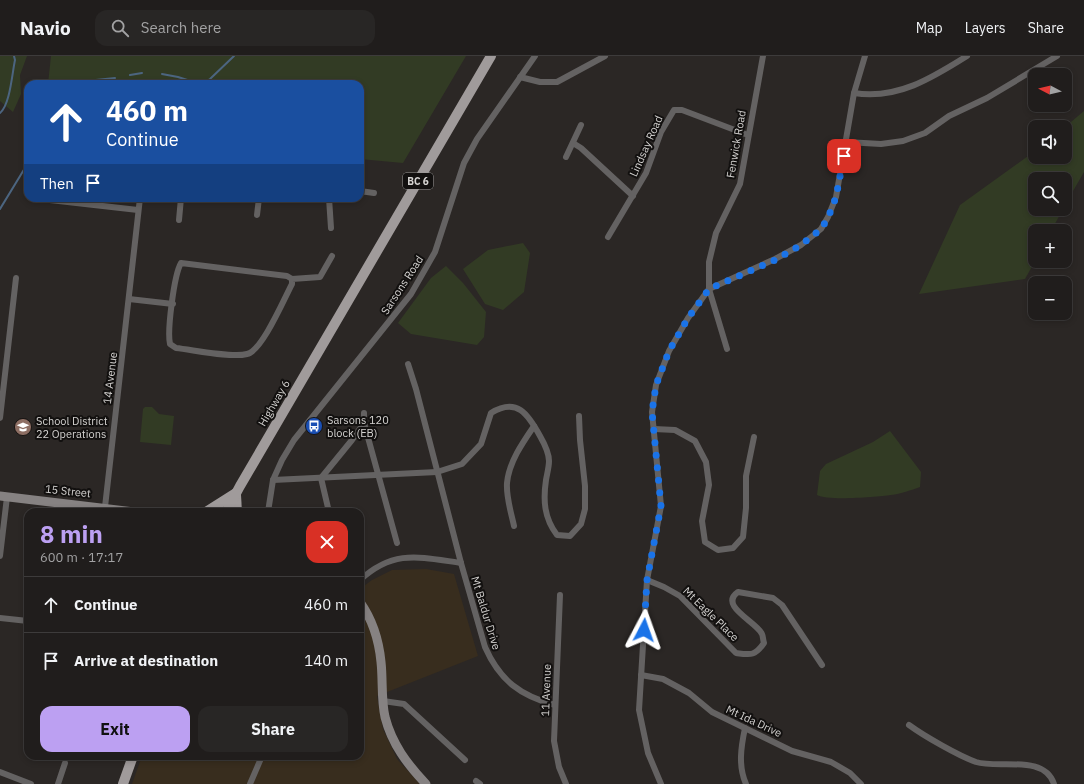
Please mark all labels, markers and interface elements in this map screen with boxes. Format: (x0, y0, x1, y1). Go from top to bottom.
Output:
search box (95, 10, 375, 46)
text: Navio (20, 16, 71, 40)
icon: search (109, 17, 131, 39)
text: Search here (141, 18, 221, 37)
text: Map (916, 19, 943, 37)
text: Layers (965, 19, 1006, 37)
text: Share (1028, 19, 1064, 37)
north arrow (1028, 68, 1072, 112)
map controls (1028, 68, 1072, 320)
text: 460 m (106, 92, 188, 129)
icon: ahead (40, 96, 92, 148)
street label: Fenwick Road (723, 109, 749, 179)
street label: Lindsay Road (626, 113, 666, 179)
button: sound (1028, 120, 1072, 164)
text: Continue (106, 128, 179, 151)
pin (827, 139, 861, 173)
icon: arrive (833, 145, 855, 167)
icon: arrive (82, 172, 104, 194)
button: search (1028, 172, 1072, 216)
road number: BC 6 (403, 173, 433, 189)
text: Then (40, 174, 74, 193)
button: + (1028, 224, 1072, 268)
street label: Sarsons Road (378, 253, 426, 317)
button: − (1028, 276, 1072, 320)
street label: 14 Avenue (100, 351, 120, 405)
street label: Highway 6 (255, 377, 293, 429)
place label: Sarsons 120 block (EB) (327, 413, 389, 440)
place label: School District 22 Operations (36, 414, 108, 441)
bus stop icon: Sarsons 120 block (EB) (304, 416, 324, 436)
school or university icon: School District 22 Operations (13, 417, 33, 437)
street label: 15 Street (44, 482, 92, 500)
text: 8 min (40, 518, 103, 550)
button: close (306, 521, 348, 563)
text: 600 m · 17:17 (40, 549, 123, 566)
street label: Mt Baldur Drive (468, 575, 504, 651)
street label: Mt Eagle Place (680, 584, 742, 644)
icon: ahead (40, 594, 62, 616)
text: Continue (74, 595, 138, 614)
text: 460 m (304, 595, 348, 614)
position arrow (623, 609, 665, 651)
icon: arrive (40, 650, 62, 672)
text: Arrive at destination (74, 651, 218, 670)
text: 140 m (304, 651, 348, 670)
street label: 11 Avenue (538, 664, 554, 716)
street label: Mt Ida Drive (724, 702, 784, 740)
button: Exit (40, 706, 190, 752)
button: Share (198, 706, 348, 752)

